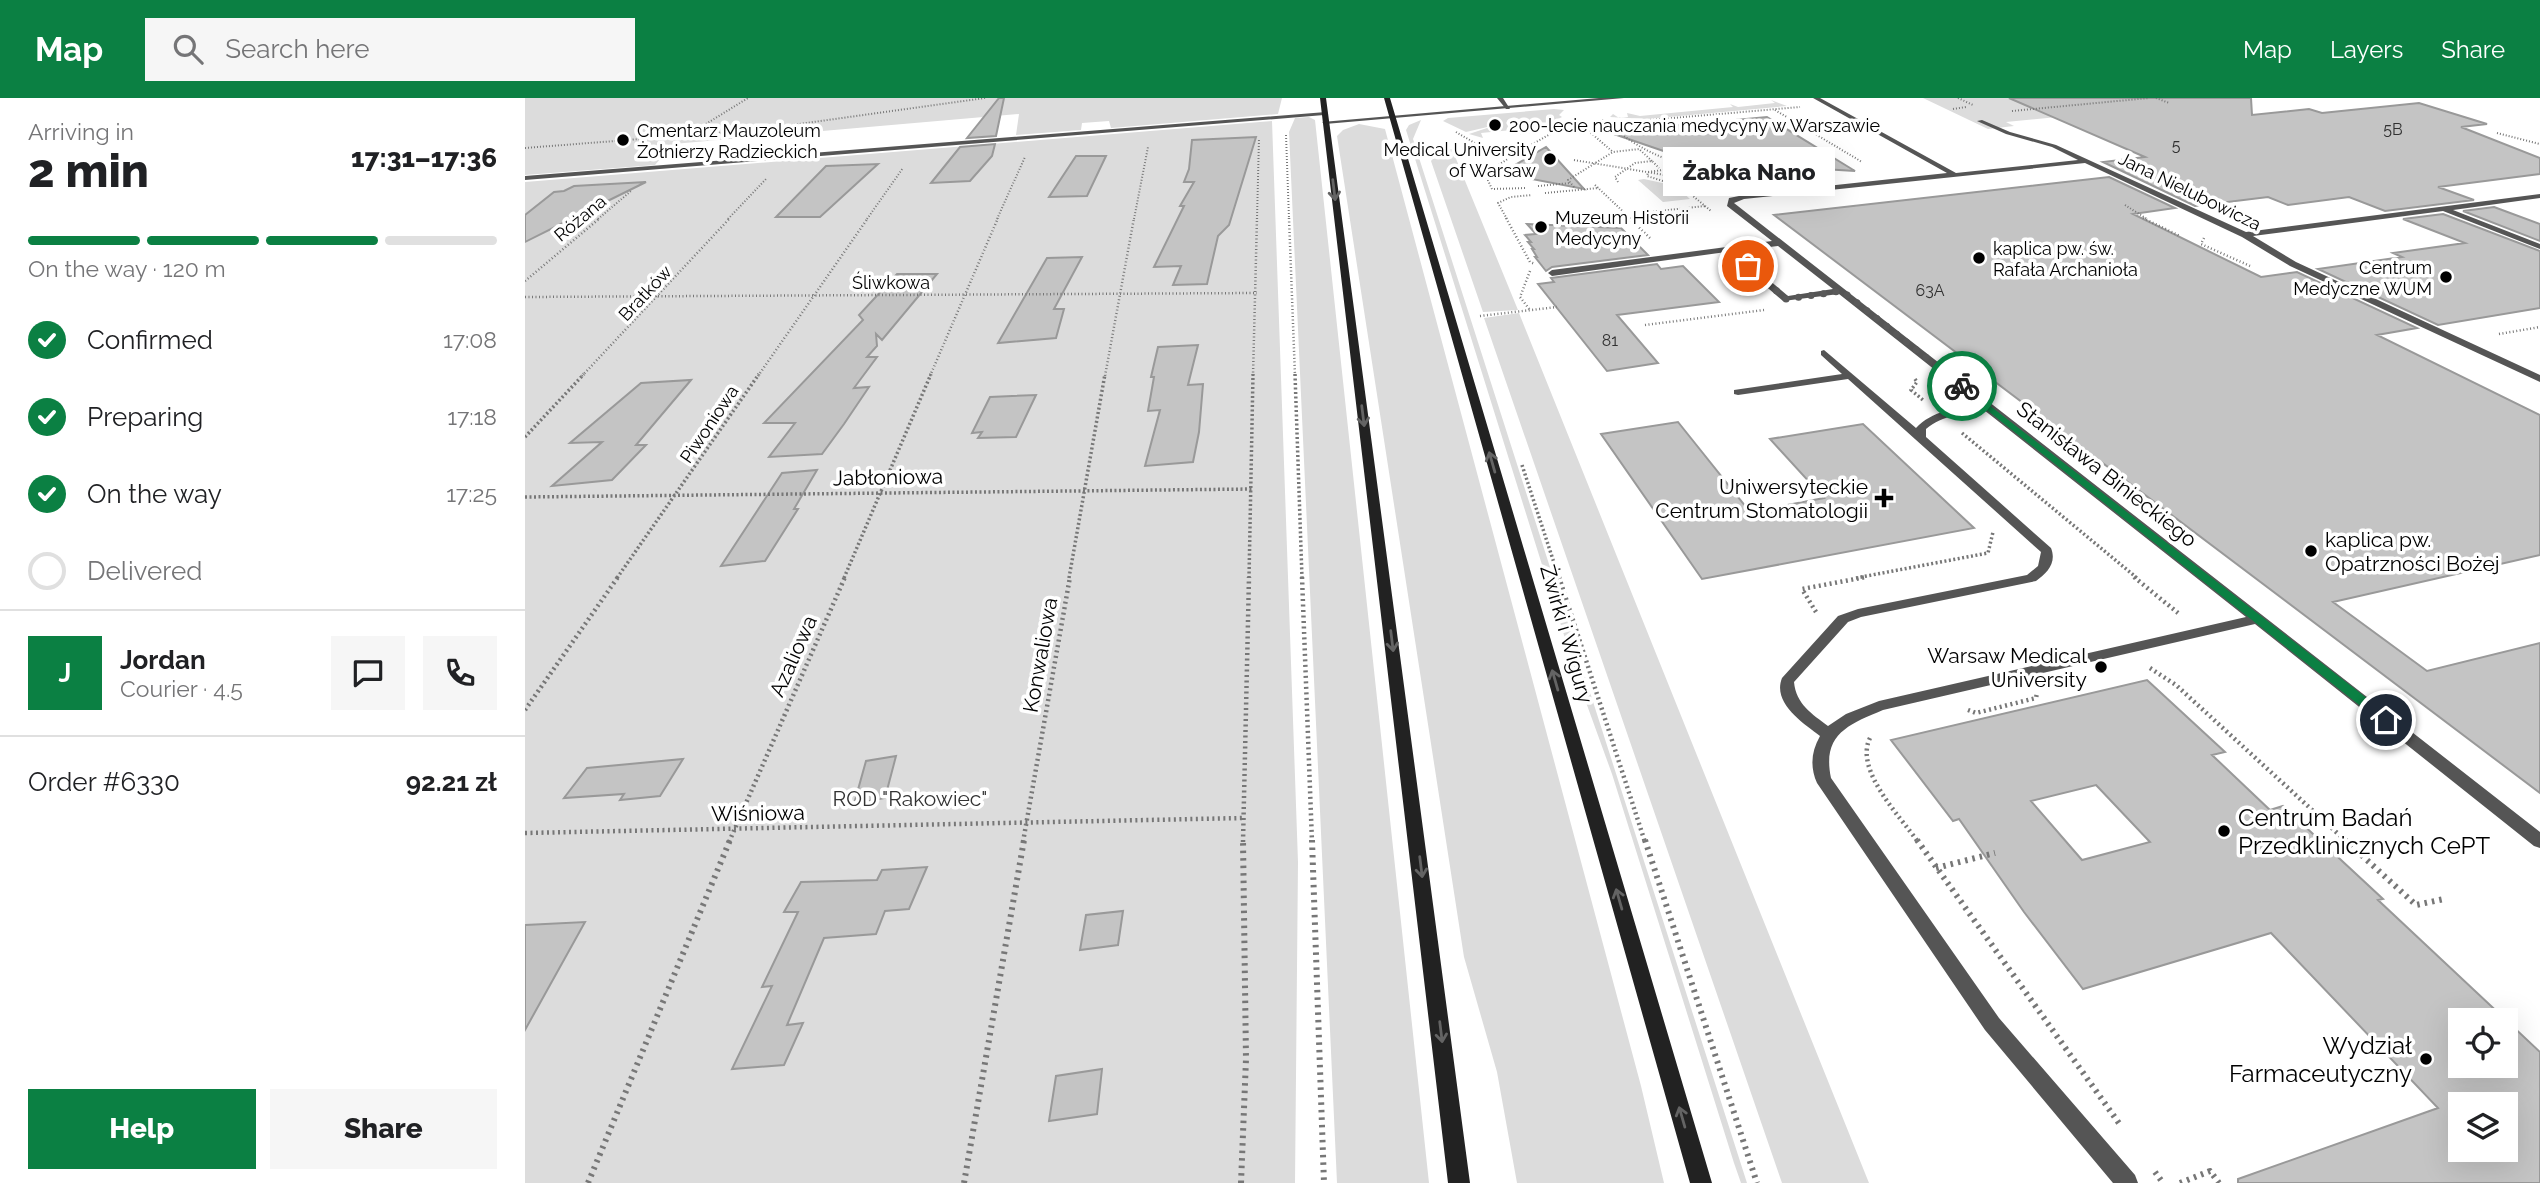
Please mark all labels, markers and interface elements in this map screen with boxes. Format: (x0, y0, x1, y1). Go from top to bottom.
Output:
search box (145, 18, 635, 81)
text: Map (35, 30, 103, 69)
icon: search (169, 30, 207, 68)
text: Search here (225, 34, 370, 64)
text: Map (2243, 35, 2292, 64)
text: Layers (2330, 35, 2403, 64)
text: Share (2441, 35, 2505, 64)
place label: 200-lecie nauczania medycyny w Warszawie (1509, 115, 1880, 136)
marker: 200-lecie nauczania medycyny w Warszawie (1487, 117, 1503, 133)
text: Arriving in (28, 118, 134, 145)
place label: Cmentarz Mauzoleum Żołnierzy Radzieckich (637, 120, 821, 162)
house number: 5B (2383, 120, 2403, 139)
marker: Cmentarz Mauzoleum Żołnierzy Radzieckich (615, 132, 631, 148)
house number: 5 (2172, 136, 2181, 155)
place label: Medical University of Warsaw (1384, 139, 1536, 181)
text: 17:31–17:36 (351, 143, 497, 173)
text: 2 min (28, 144, 149, 198)
callout: Żabka Nano (1662, 147, 1834, 196)
street label: Jana Nielubowicza (2115, 147, 2265, 235)
marker: Medical University of Warsaw (1542, 151, 1558, 167)
text: Żabka Nano (1682, 158, 1816, 185)
one-way arrow (1328, 178, 1341, 201)
street label: Różana (550, 190, 610, 246)
place label: Muzeum Historii Medycyny (1555, 207, 1689, 249)
marker: Muzeum Historii Medycyny (1533, 219, 1549, 235)
pin (1718, 236, 1778, 296)
place label: kaplica pw. św. Rafała Archanioła (1993, 238, 2138, 280)
icon: bag (1729, 247, 1767, 285)
marker: kaplica pw. św. Rafała Archanioła (1971, 250, 1987, 266)
text: On the way · 120 m (28, 255, 226, 282)
place label: Centrum Medyczne WUM (2293, 257, 2432, 299)
street label: Bratków (614, 261, 676, 325)
marker: Centrum Medyczne WUM (2438, 269, 2454, 285)
street label: Śliwkowa (852, 271, 930, 293)
house number: 63A (1915, 281, 1945, 300)
icon: check (28, 321, 66, 359)
text: Confirmed (87, 325, 213, 355)
text: 17:08 (443, 326, 497, 353)
house number: 81 (1602, 331, 1618, 350)
courier (1927, 351, 1997, 421)
icon: bike (1943, 367, 1981, 405)
street label: Piwoniowa (675, 381, 743, 467)
street label: Stanisława Binieckiego (2012, 396, 2202, 552)
icon: check (28, 398, 66, 436)
text: Preparing (87, 402, 203, 432)
text: 17:18 (447, 403, 497, 430)
one-way arrow (1357, 404, 1370, 426)
one-way arrow (1485, 451, 1498, 473)
street label: Jabłoniowa (833, 464, 943, 490)
place label: Uniwersyteckie Centrum Stomatologii (1655, 474, 1868, 523)
icon: check (28, 475, 66, 513)
text: On the way (87, 479, 222, 509)
text: 17:25 (446, 480, 497, 507)
marker: Uniwersyteckie Centrum Stomatologii (1874, 488, 1894, 508)
place label: kaplica pw. Opatrzności Bożej (2325, 527, 2500, 576)
marker: kaplica pw. Opatrzności Bożej (2303, 543, 2319, 559)
text: Delivered (87, 556, 202, 586)
street label: Żwirki i Wigury (1535, 562, 1599, 706)
street label: Konwaliowa (1018, 596, 1062, 714)
street label: Azaliowa (764, 611, 822, 701)
one-way arrow (1386, 629, 1399, 652)
button: chat (331, 636, 405, 710)
button: phone (423, 636, 497, 710)
place label: Warsaw Medical University (1927, 643, 2087, 692)
text: Jordan (120, 645, 206, 675)
text: J (59, 658, 71, 688)
marker: Warsaw Medical University (2093, 659, 2109, 675)
one-way arrow (1548, 670, 1561, 692)
text: Courier · 4.5 (120, 675, 243, 702)
pin (2356, 690, 2416, 750)
icon: home (2367, 701, 2405, 739)
text: Order #6330 (28, 767, 180, 797)
text: 92.21 zł (406, 767, 497, 797)
park label: ROD "Rakowiec" (833, 786, 987, 811)
street label: Wiśniowa (711, 800, 805, 826)
place label: Centrum Badań Przedklinicznych CePT (2238, 803, 2491, 860)
marker: Centrum Badań Przedklinicznych CePT (2216, 823, 2232, 839)
one-way arrow (1414, 855, 1427, 878)
one-way arrow (1611, 888, 1624, 910)
map controls (2448, 1008, 2518, 1162)
button: locate (2448, 1008, 2518, 1078)
one-way arrow (1434, 1021, 1447, 1043)
place label: Wydział Farmaceutyczny (2229, 1031, 2413, 1088)
marker: Wydział Farmaceutyczny (2418, 1051, 2434, 1067)
button: Help (28, 1089, 256, 1169)
button: Share (270, 1089, 497, 1169)
button: layers (2448, 1092, 2518, 1162)
one-way arrow (1675, 1107, 1688, 1129)

